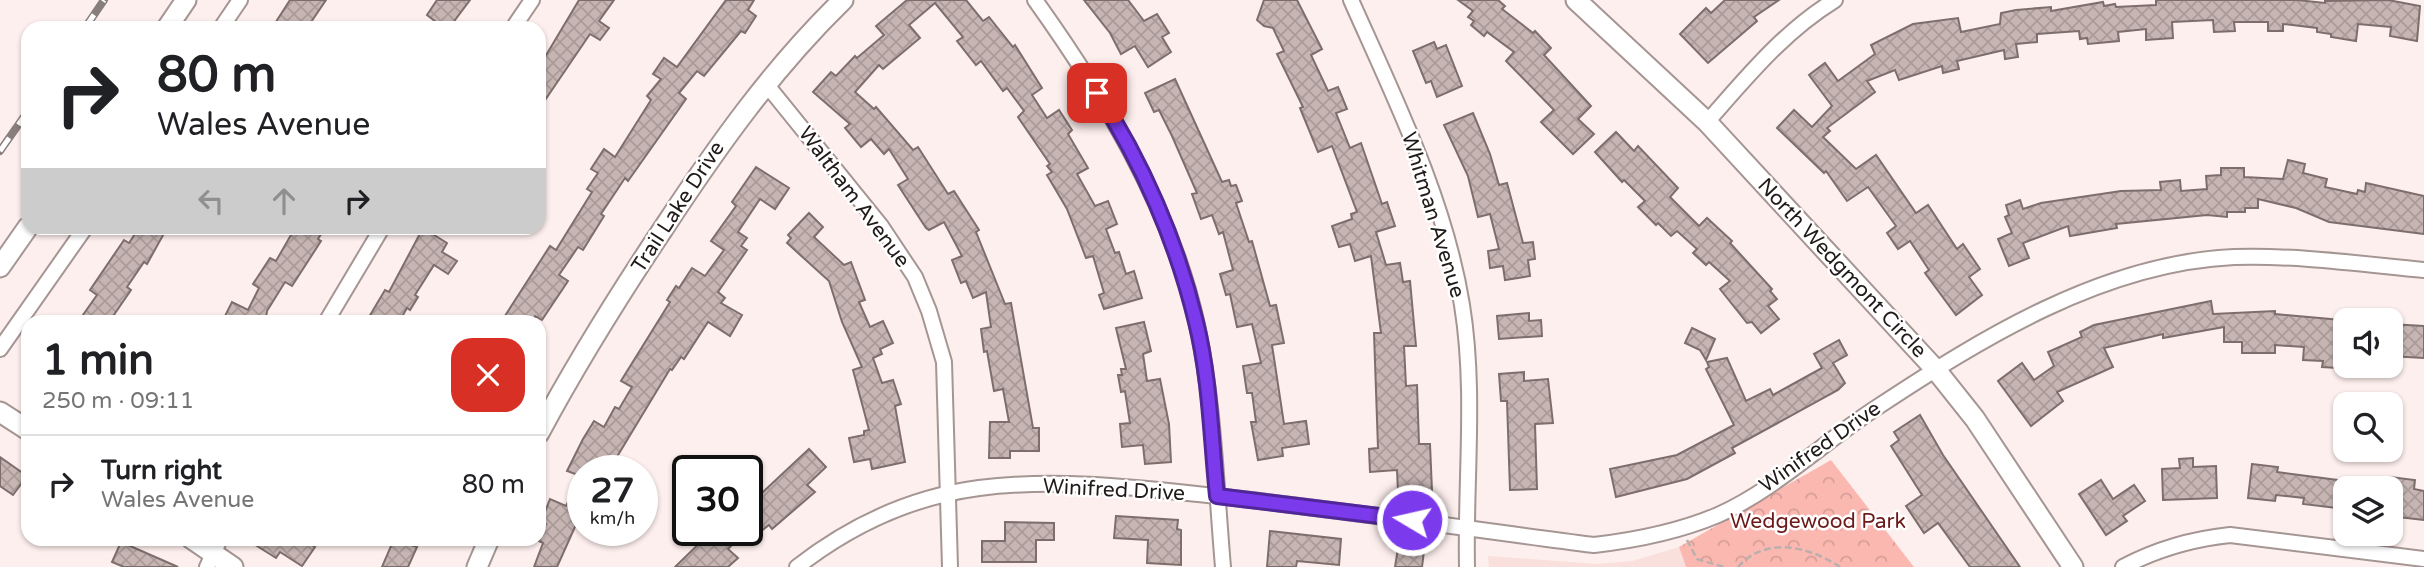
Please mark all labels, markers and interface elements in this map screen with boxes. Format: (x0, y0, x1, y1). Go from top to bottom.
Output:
text: 80 m (157, 46, 276, 105)
icon: right (42, 49, 133, 140)
pin (1067, 63, 1127, 123)
icon: arrive (1078, 74, 1116, 112)
text: Wales Avenue (157, 106, 370, 144)
street label: Waltham Avenue (793, 122, 915, 272)
street label: Whitman Avenue (1396, 129, 1470, 301)
street label: Trail Lake Drive (626, 137, 730, 277)
street label: North Wedgmont Circle (1752, 173, 1932, 363)
icon: left (192, 182, 230, 220)
icon: ahead (265, 182, 303, 220)
icon: right (338, 182, 376, 220)
map controls (2333, 308, 2403, 546)
button: sound (2333, 308, 2403, 378)
text: 1 min (42, 335, 154, 386)
button: close (451, 338, 525, 412)
text: 250 m · 09:11 (42, 387, 194, 415)
button: search (2333, 392, 2403, 462)
street label: Winifred Drive (1755, 396, 1886, 498)
text: Turn right (101, 455, 222, 486)
speed limit sign: 30 (672, 455, 763, 546)
icon: right (42, 465, 80, 503)
text: 80 m (462, 469, 525, 500)
text: 27 (591, 470, 634, 512)
street label: Winifred Drive (1042, 474, 1186, 506)
button: layers (2333, 476, 2403, 546)
position arrow (1375, 483, 1449, 557)
text: Wales Avenue (101, 486, 254, 514)
text: km/h (590, 507, 635, 529)
park label: Wedgewood Park (1730, 509, 1906, 534)

